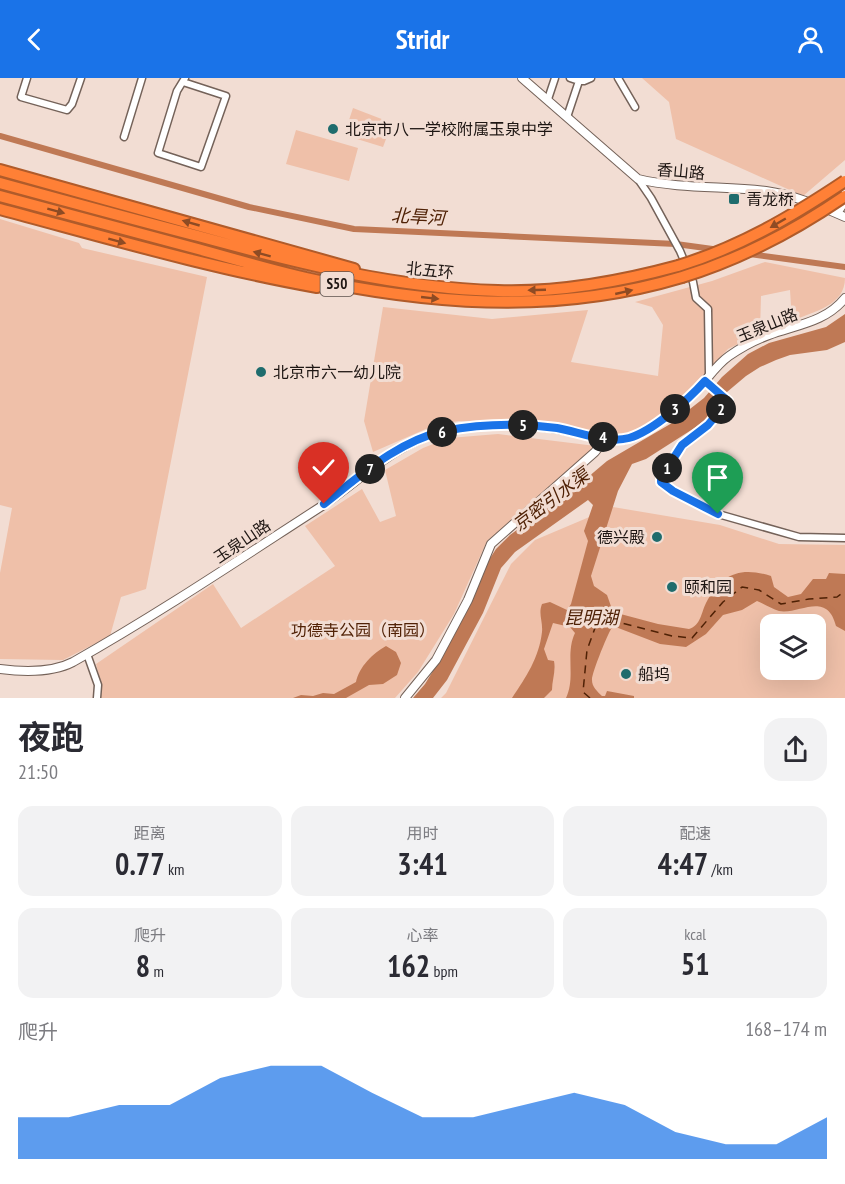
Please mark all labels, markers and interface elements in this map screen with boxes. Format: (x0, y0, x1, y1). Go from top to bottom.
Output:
text: Stridr (396, 22, 449, 56)
icon: back (18, 23, 51, 56)
icon: person (794, 23, 827, 56)
place label: 北京市八一学校附属玉泉中学 (345, 119, 553, 139)
marker: 北京市八一学校附属玉泉中学 (326, 122, 340, 136)
street label: 香山路 (656, 159, 706, 183)
place label: 青龙桥 (746, 189, 794, 209)
marker: 青龙桥 (727, 192, 741, 206)
water label: 北旱河 (390, 204, 449, 230)
one-way arrow (48, 207, 66, 216)
one-way arrow (182, 218, 200, 227)
one-way arrow (769, 218, 786, 228)
one-way arrow (108, 236, 126, 246)
one-way arrow (253, 248, 271, 258)
street label: 北五环 (405, 258, 455, 282)
road number: S50 (320, 272, 354, 296)
one-way arrow (528, 285, 547, 294)
one-way arrow (615, 287, 634, 296)
one-way arrow (420, 293, 439, 303)
street label: 玉泉山路 (734, 304, 800, 346)
place label: 北京市六一幼儿院 (273, 362, 401, 382)
marker: 北京市六一幼儿院 (254, 365, 268, 379)
pin: 3 (660, 394, 690, 424)
pin: 2 (706, 394, 736, 424)
text: 3 (671, 399, 679, 419)
text: 2 (717, 399, 725, 419)
pin: 5 (508, 410, 538, 440)
text: 5 (519, 415, 527, 435)
pin: 6 (427, 417, 457, 447)
text: 6 (438, 422, 446, 442)
pin: 4 (588, 422, 618, 452)
text: 4 (599, 427, 607, 447)
pin (298, 442, 349, 504)
icon: check (307, 451, 340, 484)
pin (692, 452, 743, 514)
pin: 1 (652, 453, 682, 483)
pin: 7 (355, 454, 385, 484)
text: 1 (663, 458, 671, 478)
text: 7 (366, 459, 374, 479)
icon: arrive (701, 461, 734, 494)
water label: 京密引水渠 (508, 462, 596, 536)
street label: 玉泉山路 (210, 515, 274, 567)
place label: 德兴殿 (597, 527, 645, 547)
marker: 德兴殿 (650, 530, 664, 544)
place label: 颐和园 (684, 577, 732, 597)
marker: 颐和园 (665, 580, 679, 594)
water label: 昆明湖 (564, 606, 621, 629)
map controls (760, 614, 826, 680)
button: layers (760, 614, 826, 680)
park label: 功德寺公园（南园） (291, 620, 435, 640)
place label: 船坞 (638, 664, 670, 684)
marker: 船坞 (619, 667, 633, 681)
text: 夜跑 (18, 715, 84, 758)
button: share (764, 718, 827, 781)
text: 21:50 (18, 759, 58, 785)
text: 距离 (134, 823, 166, 843)
text: 用时 (406, 823, 439, 843)
text: 配速 (679, 823, 711, 843)
text: 0.77 (115, 844, 165, 883)
text: 3:41 (397, 844, 448, 883)
text: 4:47 (658, 844, 708, 883)
text: km (165, 859, 185, 879)
text: /km (708, 859, 733, 879)
text: kcal (684, 924, 706, 944)
text: 爬升 (134, 925, 166, 945)
text: 心率 (406, 925, 439, 945)
text: 51 (681, 944, 710, 983)
text: 8 (136, 946, 150, 985)
text: 162 (387, 946, 430, 985)
text: m (150, 961, 164, 981)
text: bpm (430, 961, 458, 981)
text: 168–174 m (745, 1016, 827, 1042)
text: 爬升 (18, 1019, 58, 1045)

